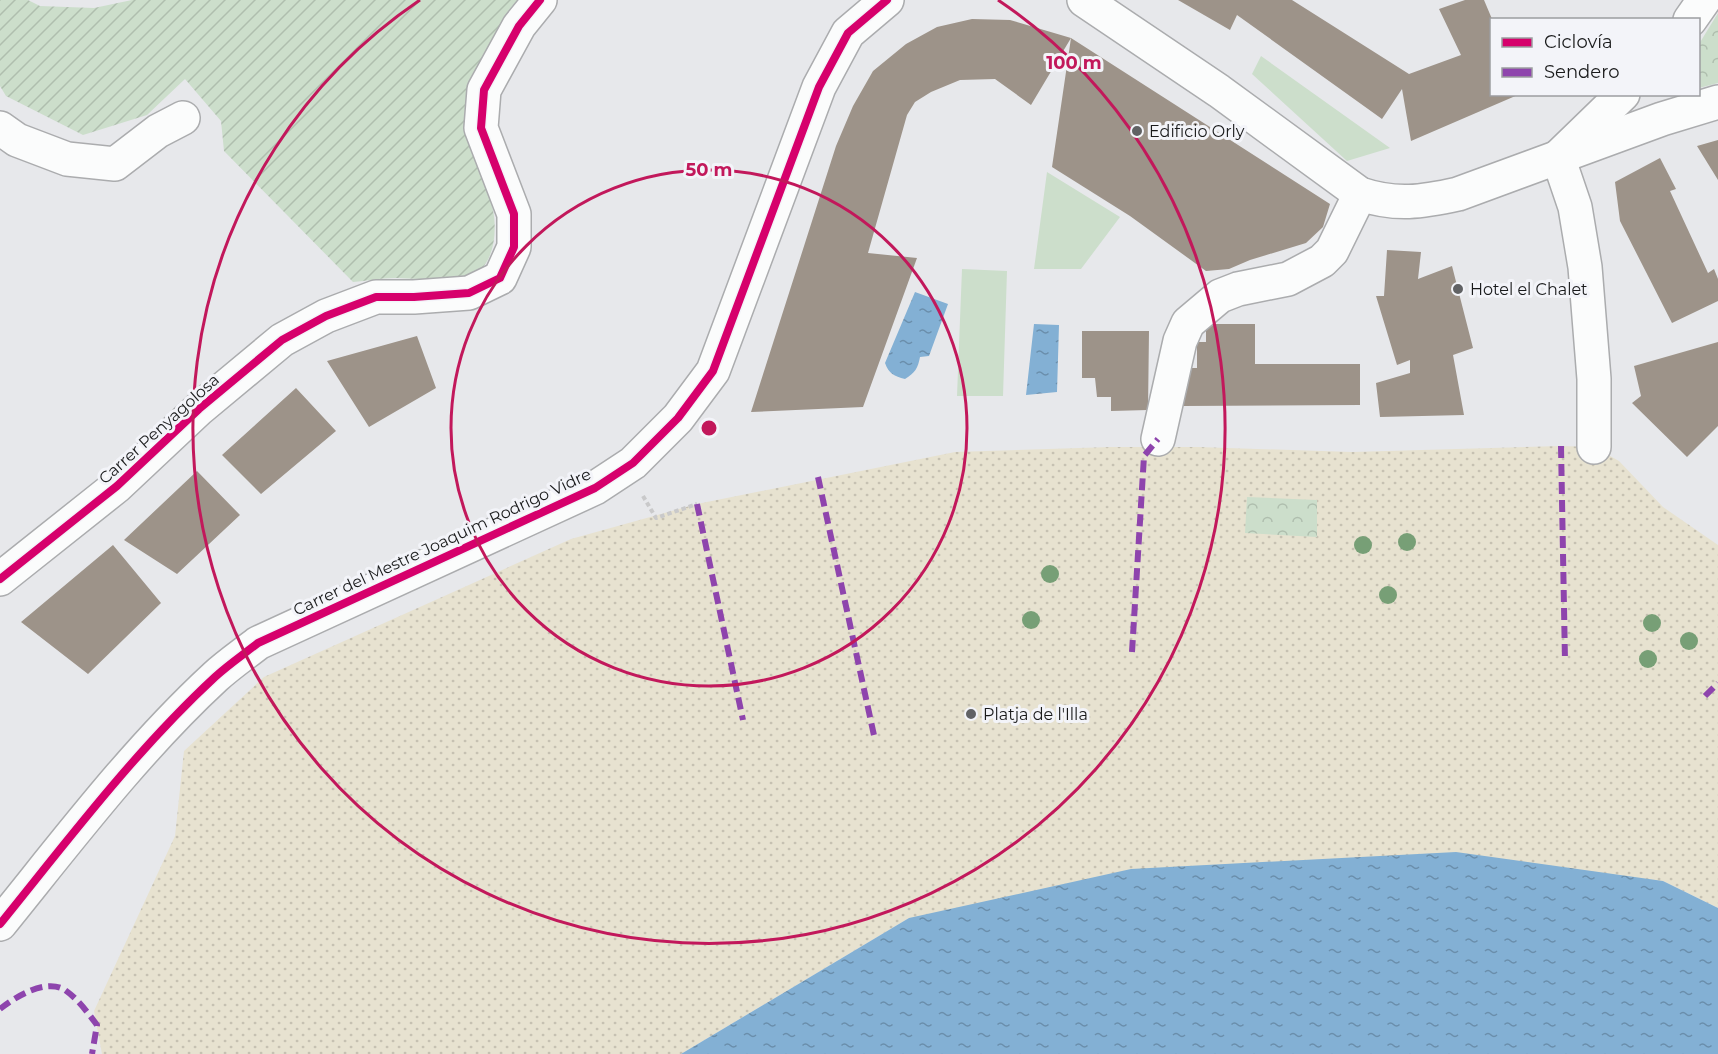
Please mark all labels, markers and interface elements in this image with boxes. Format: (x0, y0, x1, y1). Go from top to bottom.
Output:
legend (1490, 18, 1700, 96)
text: Ciclovía (1544, 31, 1613, 53)
text: 100 m (1046, 52, 1102, 74)
text: Sendero (1544, 61, 1619, 83)
place label: Edificio Orly (1149, 122, 1245, 141)
marker: Edificio Orly (1130, 124, 1144, 138)
text: 50 m (686, 159, 732, 181)
place label: Hotel el Chalet (1470, 280, 1588, 299)
marker: Hotel el Chalet (1451, 282, 1465, 296)
street label: Carrer Penyagolosa (95, 370, 223, 488)
centre of rings (699, 418, 719, 438)
street label: Carrer del Mestre Joaquim Rodrigo Vidre (290, 464, 594, 620)
place label: Platja de l'Illa (983, 705, 1088, 724)
marker: Platja de l'Illa (964, 707, 978, 721)

